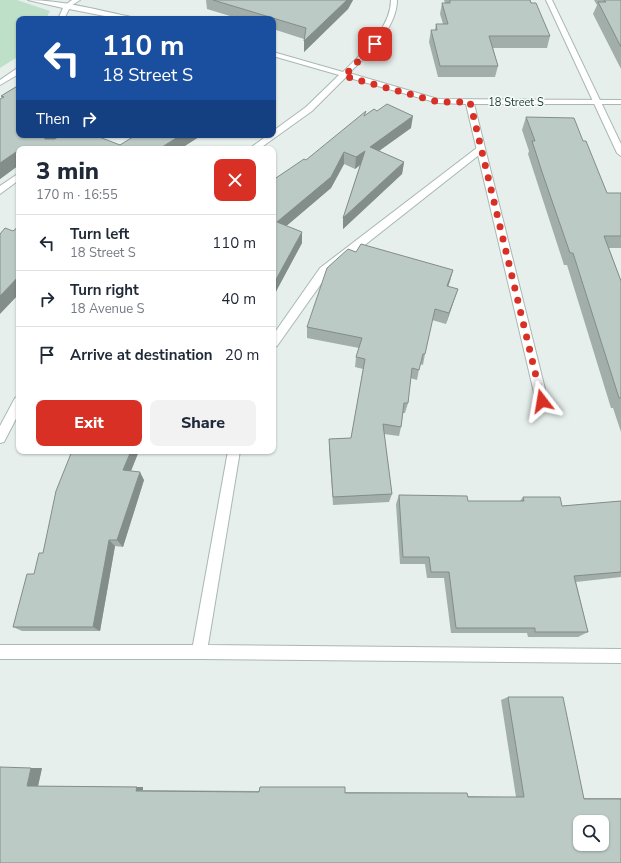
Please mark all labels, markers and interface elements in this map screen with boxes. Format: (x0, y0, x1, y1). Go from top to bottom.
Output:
text: 110 m (102, 27, 185, 65)
pin (358, 27, 392, 61)
icon: left (36, 32, 88, 84)
icon: arrive (364, 33, 386, 55)
text: 18 Street S (102, 63, 193, 87)
street label: 18 Street S (488, 95, 544, 110)
icon: right (78, 108, 100, 130)
text: Then (36, 109, 70, 129)
text: 3 min (36, 155, 99, 187)
button: close (214, 159, 256, 201)
text: 170 m · 16:55 (36, 186, 118, 204)
text: Turn left (70, 224, 129, 244)
icon: left (36, 232, 58, 254)
text: 110 m (212, 233, 256, 253)
text: 18 Street S (70, 244, 136, 262)
text: Turn right (70, 280, 139, 300)
icon: right (36, 288, 58, 310)
text: 40 m (221, 289, 256, 309)
text: 18 Avenue S (70, 300, 145, 318)
icon: arrive (36, 344, 58, 366)
text: Arrive at destination (70, 345, 213, 365)
text: 20 m (225, 345, 259, 365)
position arrow (521, 380, 563, 422)
button: Exit (36, 400, 142, 446)
button: Share (150, 400, 256, 446)
map controls (573, 815, 609, 851)
button: search (573, 815, 609, 851)

